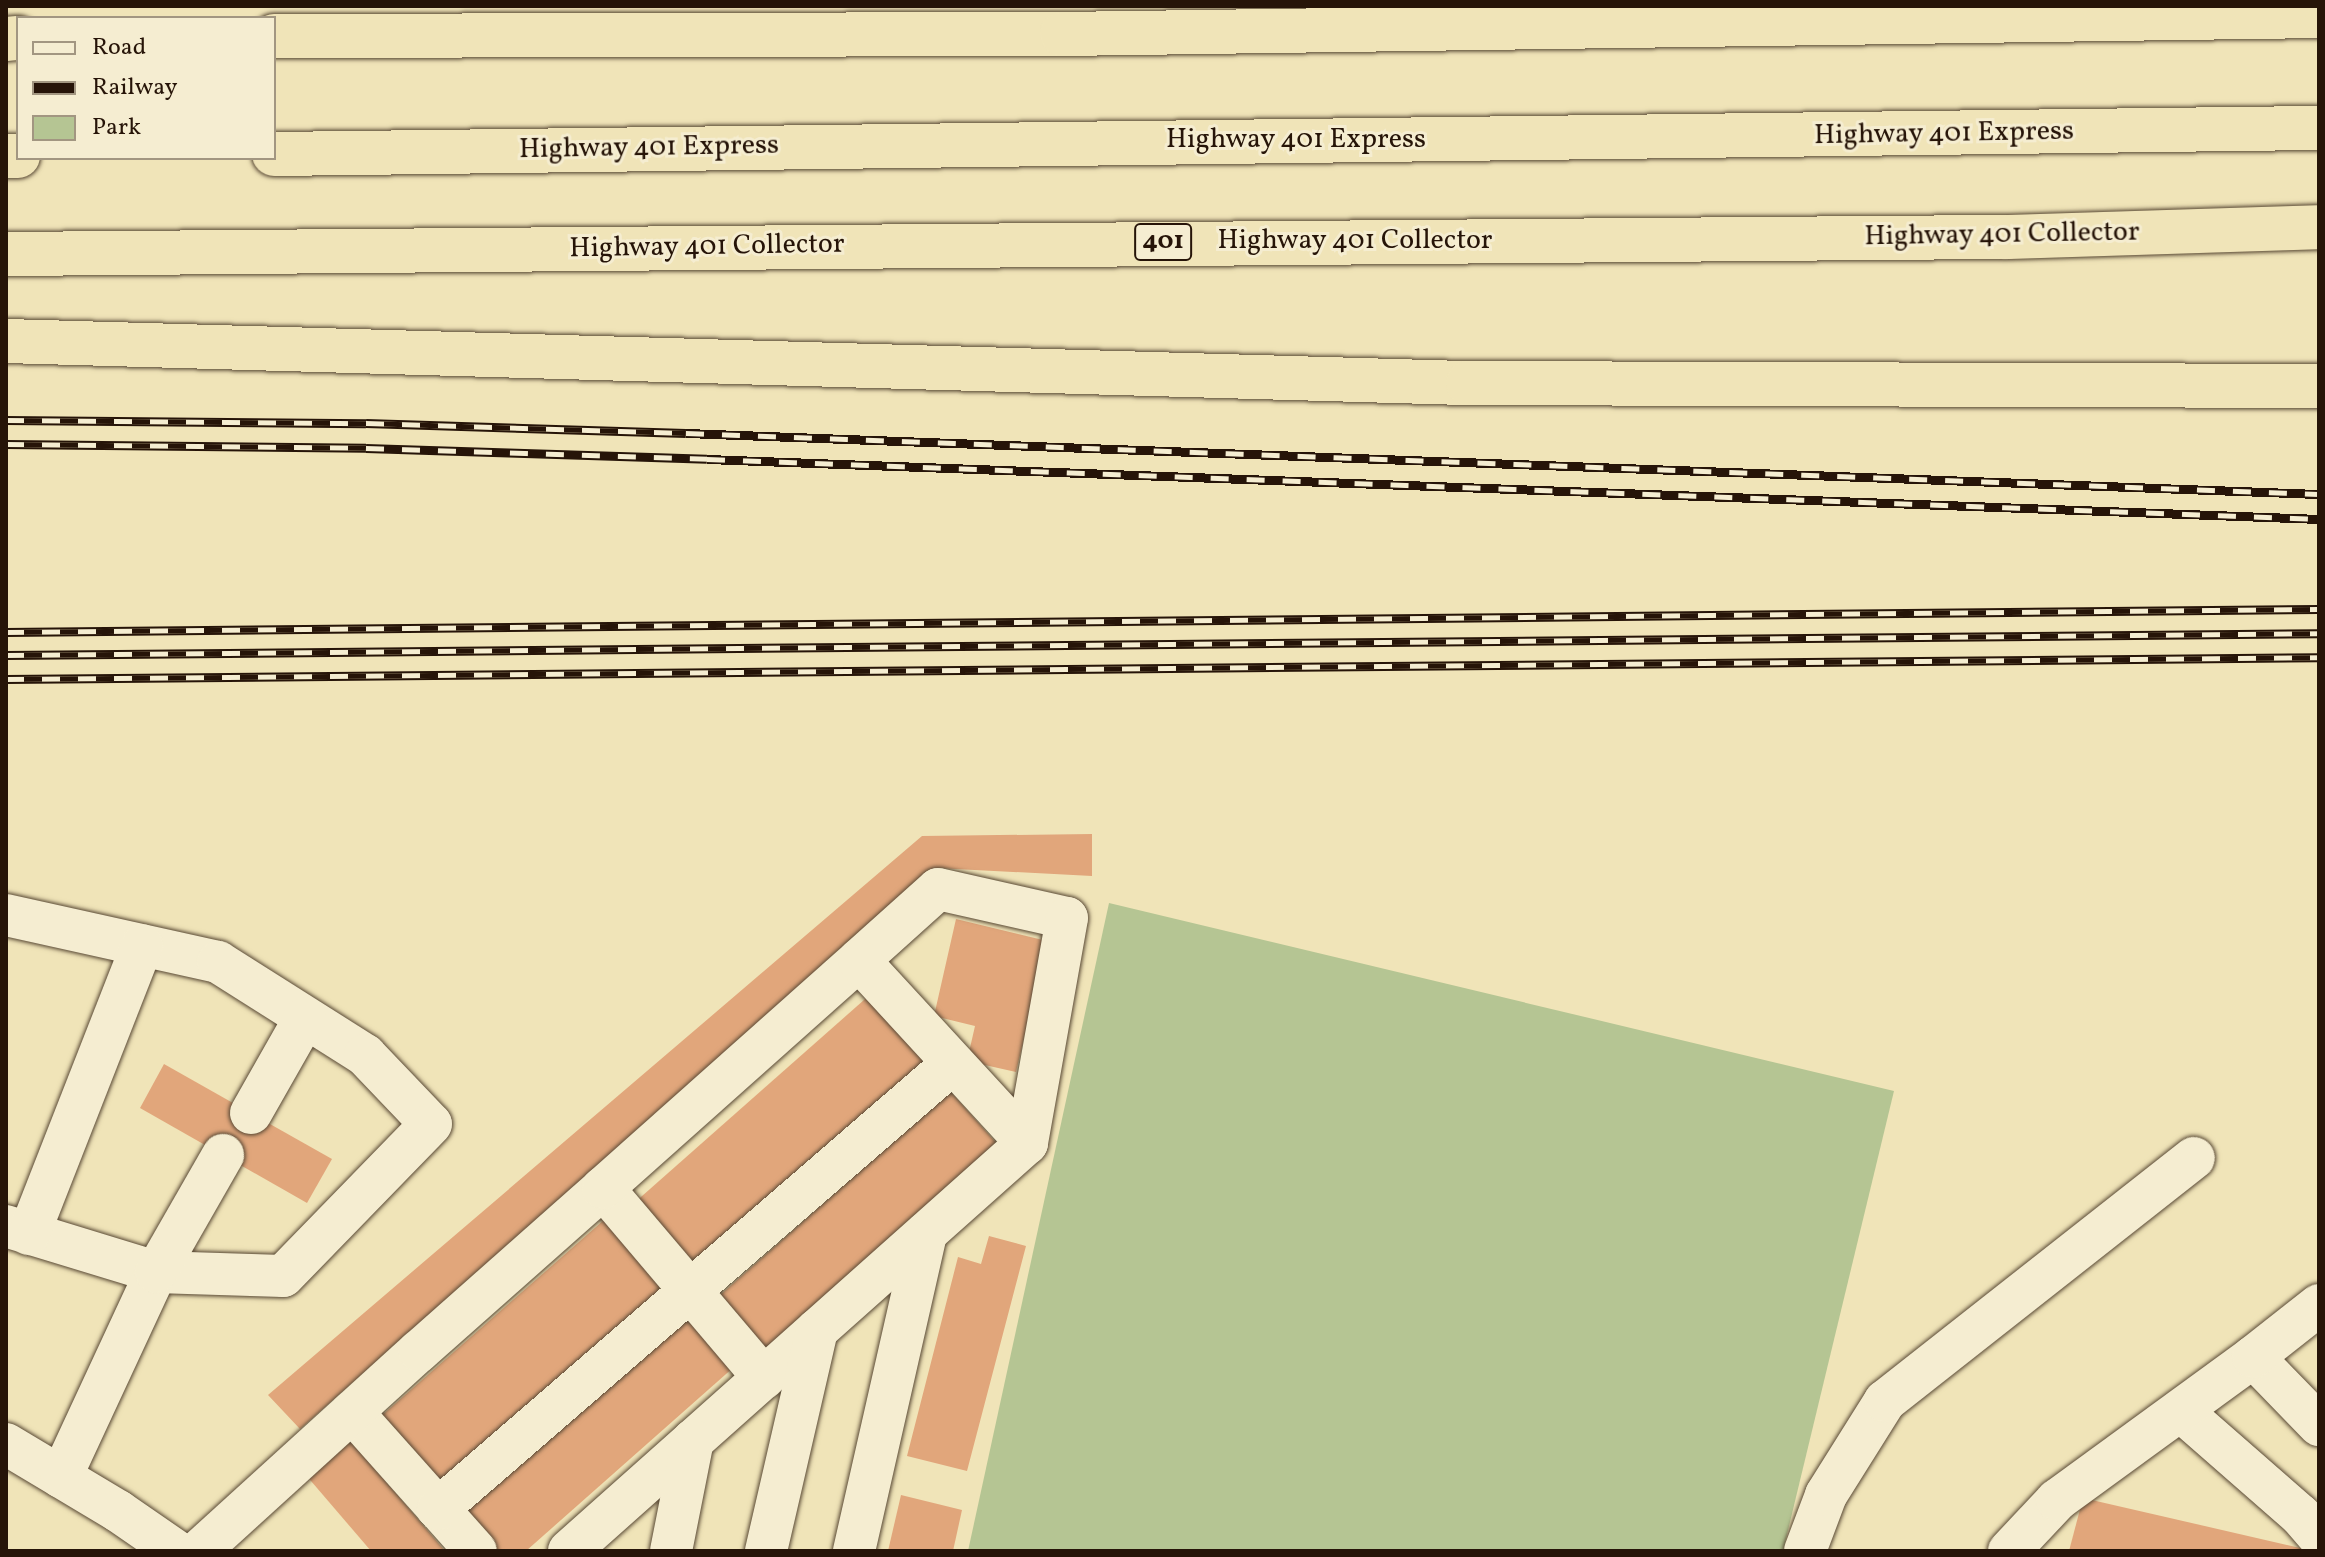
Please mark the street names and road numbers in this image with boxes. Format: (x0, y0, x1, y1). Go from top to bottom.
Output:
street label: Highway 401 Express (1813, 115, 2075, 153)
street label: Highway 401 Express (1166, 123, 1426, 157)
street label: Highway 401 Express (518, 129, 780, 167)
street label: Highway 401 Collector (1864, 216, 2140, 254)
road number: 401 (1133, 220, 1193, 264)
street label: Highway 401 Collector (1217, 224, 1493, 258)
street label: Highway 401 Collector (569, 228, 845, 266)

